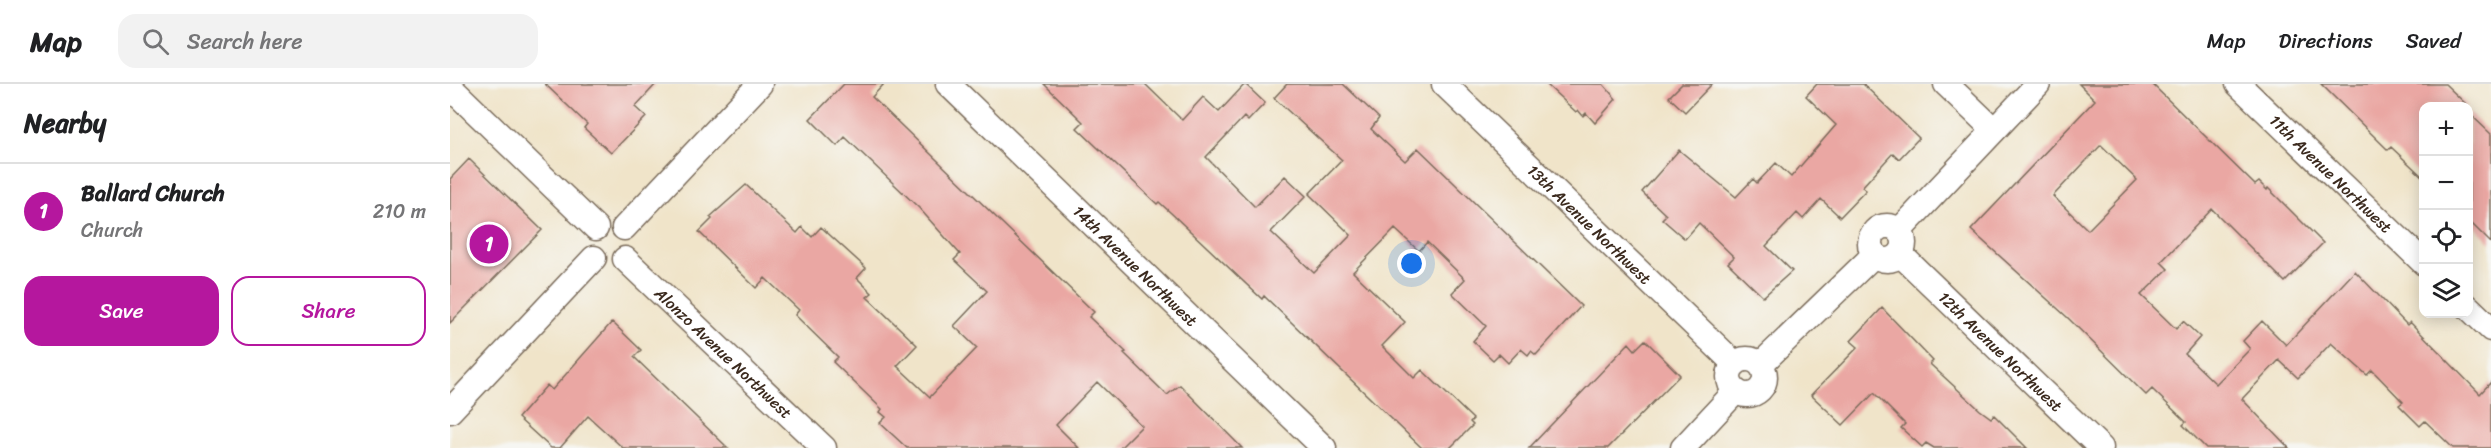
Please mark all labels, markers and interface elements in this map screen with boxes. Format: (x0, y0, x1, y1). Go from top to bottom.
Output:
search box (118, 14, 538, 68)
text: Map (30, 17, 82, 66)
text: Search here (187, 22, 303, 61)
text: Map (2207, 22, 2245, 60)
text: Directions (2278, 22, 2373, 60)
text: Saved (2406, 22, 2461, 60)
icon: search (139, 25, 172, 58)
text: Nearby (24, 100, 106, 146)
map controls (2419, 102, 2473, 318)
button: + (2419, 102, 2473, 156)
street label: 11th Avenue Northwest (2262, 107, 2399, 240)
button: − (2419, 156, 2473, 210)
street label: 13th Avenue Northwest (1520, 157, 1658, 292)
text: Ballard Church (81, 174, 224, 213)
text: 1 (39, 194, 48, 229)
text: 210 m (373, 194, 426, 229)
street label: 14th Avenue Northwest (1066, 198, 1205, 334)
button: locate (2419, 210, 2473, 264)
text: Church (81, 213, 143, 248)
pin: 1 (470, 222, 508, 266)
your location (1397, 249, 1426, 278)
button: layers (2419, 264, 2473, 318)
button: Save (24, 276, 219, 346)
button: Share (231, 276, 426, 346)
street label: Alonzo Avenue Northwest (647, 279, 799, 426)
street label: 12th Avenue Northwest (1931, 284, 2070, 419)

